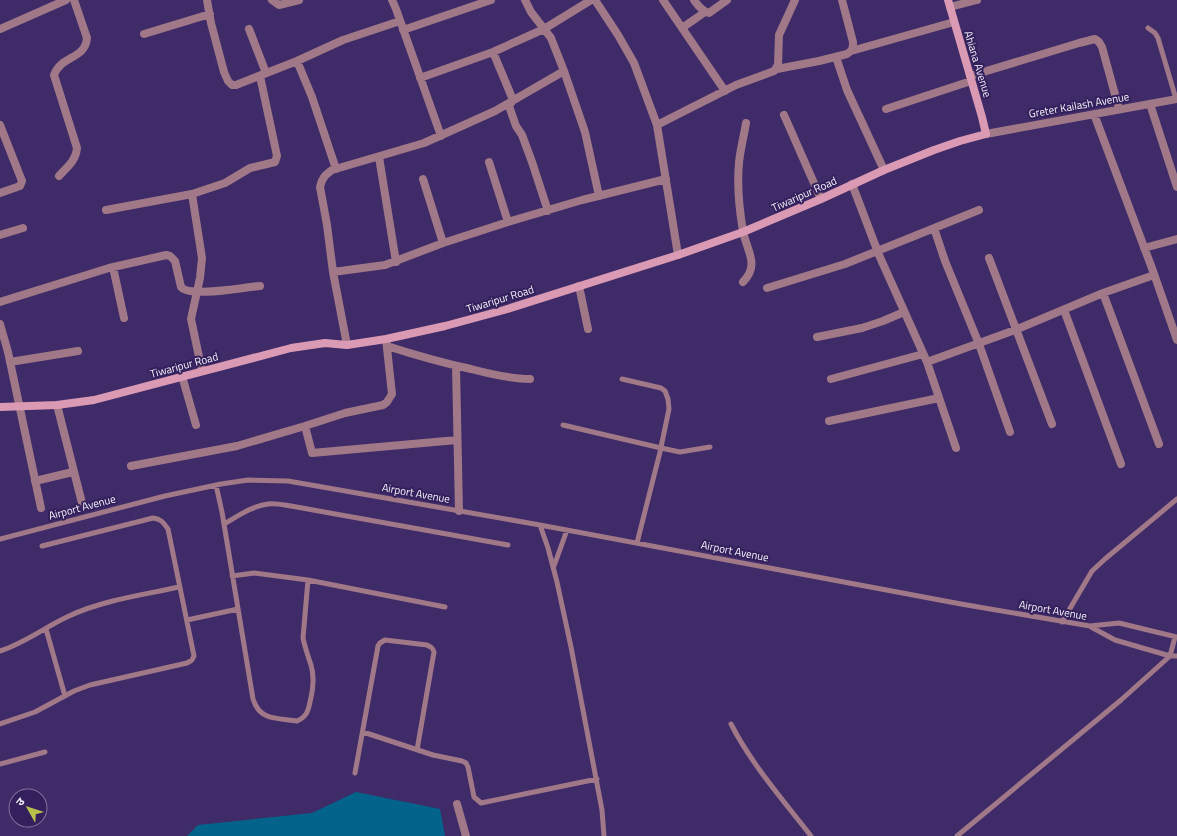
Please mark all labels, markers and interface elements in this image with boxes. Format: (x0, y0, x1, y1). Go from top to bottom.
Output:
street label: Ahiana Avenue (960, 29, 996, 100)
street label: Greter Kailash Avenue (1028, 88, 1131, 122)
street label: Tiwaripur Road (769, 172, 839, 216)
street label: Tiwaripur Road (464, 281, 536, 317)
street label: Tiwaripur Road (148, 348, 220, 382)
street label: Airport Avenue (381, 479, 452, 507)
street label: Airport Avenue (47, 490, 118, 524)
street label: Airport Avenue (700, 537, 771, 566)
street label: Airport Avenue (1018, 596, 1089, 624)
north arrow (8, 788, 48, 828)
text: उ (12, 794, 29, 809)

